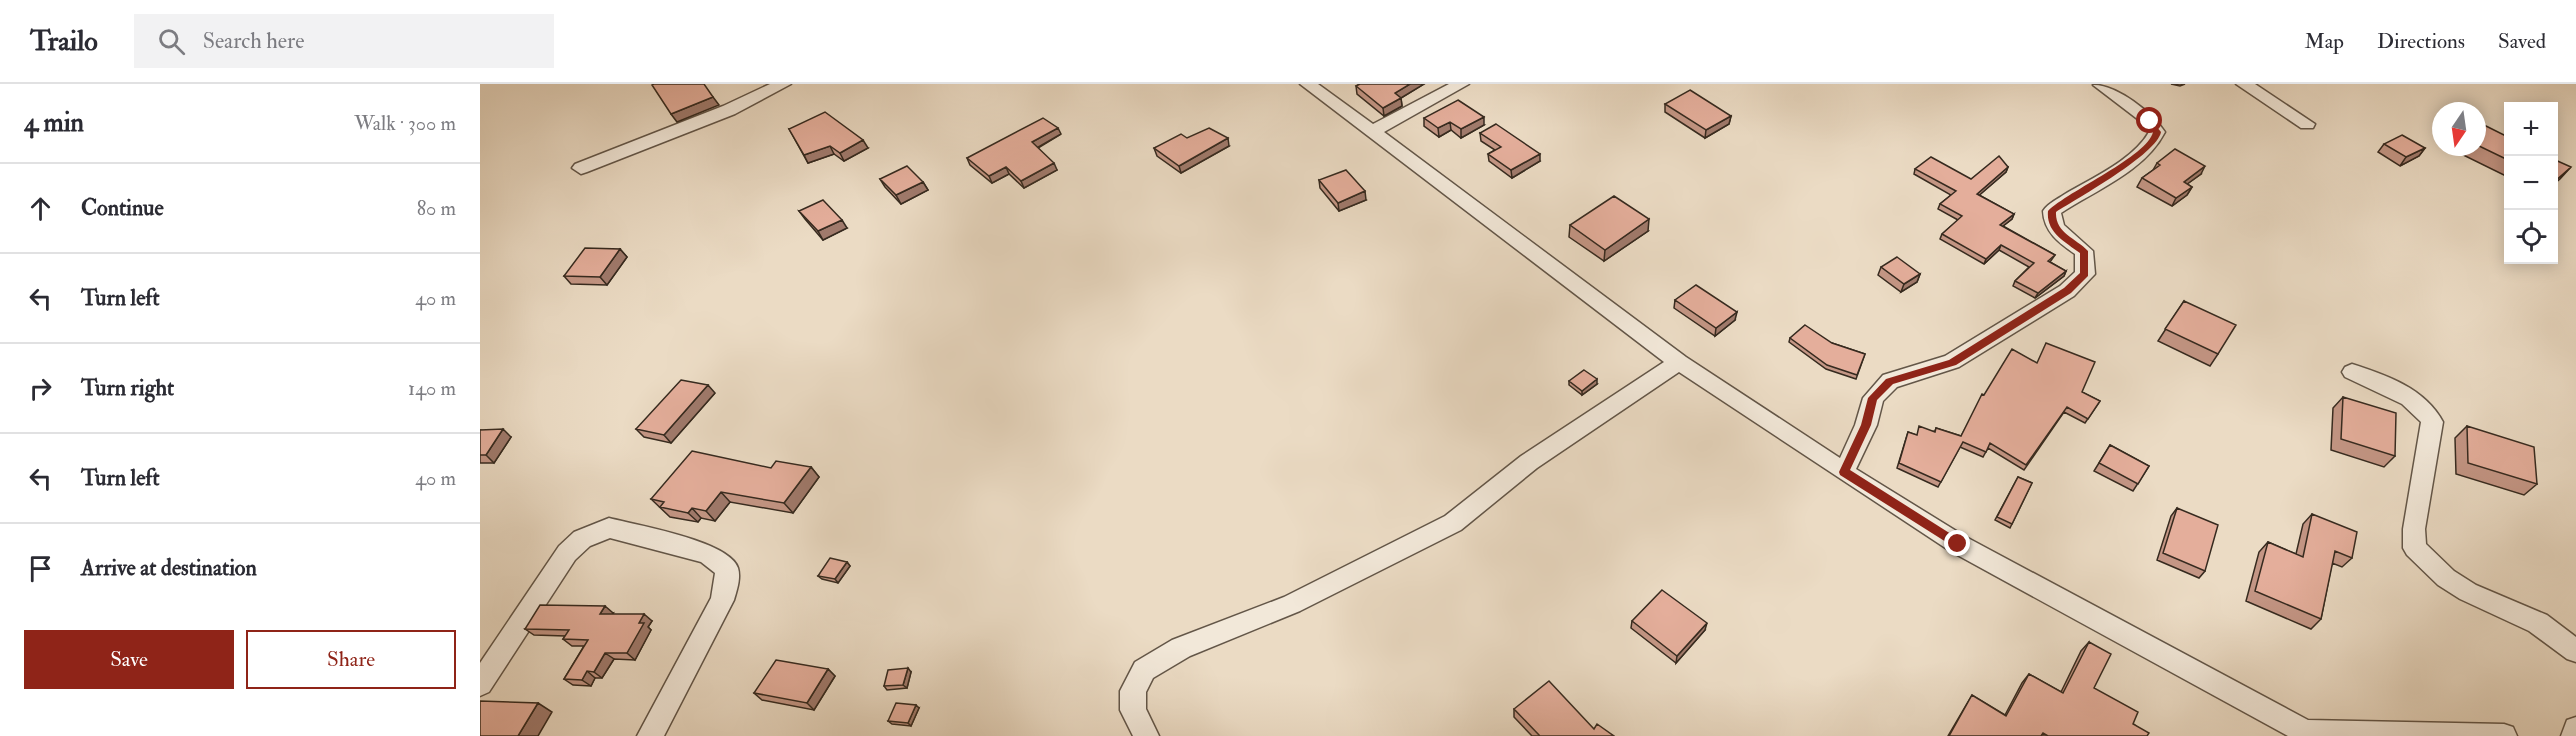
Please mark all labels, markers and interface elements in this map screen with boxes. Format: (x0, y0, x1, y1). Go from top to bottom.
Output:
search box (134, 14, 554, 68)
text: Trailo (30, 24, 98, 59)
icon: search (155, 25, 188, 58)
text: Search here (203, 27, 304, 55)
text: Map (2304, 28, 2344, 55)
text: Directions (2377, 28, 2465, 55)
text: Saved (2498, 28, 2546, 55)
north arrow (2432, 102, 2486, 156)
map controls (2504, 102, 2558, 264)
button: + (2504, 102, 2558, 156)
text: 4 min (24, 107, 84, 139)
route start (2136, 107, 2162, 133)
text: Walk · 300 m (354, 111, 456, 136)
button: − (2504, 156, 2558, 210)
icon: ahead (24, 192, 57, 225)
text: Continue (81, 194, 164, 222)
text: 80 m (417, 196, 456, 221)
button: locate (2504, 210, 2558, 264)
icon: left (24, 282, 57, 315)
text: Turn left (81, 284, 160, 312)
text: 40 m (415, 286, 456, 311)
icon: right (24, 372, 57, 405)
text: Turn right (81, 374, 174, 402)
text: 140 m (408, 376, 456, 401)
icon: left (24, 462, 57, 495)
text: Turn left (81, 464, 160, 492)
text: 40 m (415, 466, 456, 491)
route end (1944, 530, 1970, 556)
icon: arrive (24, 552, 57, 585)
text: Arrive at destination (81, 554, 257, 582)
button: Save (24, 630, 234, 689)
button: Share (246, 630, 456, 689)

